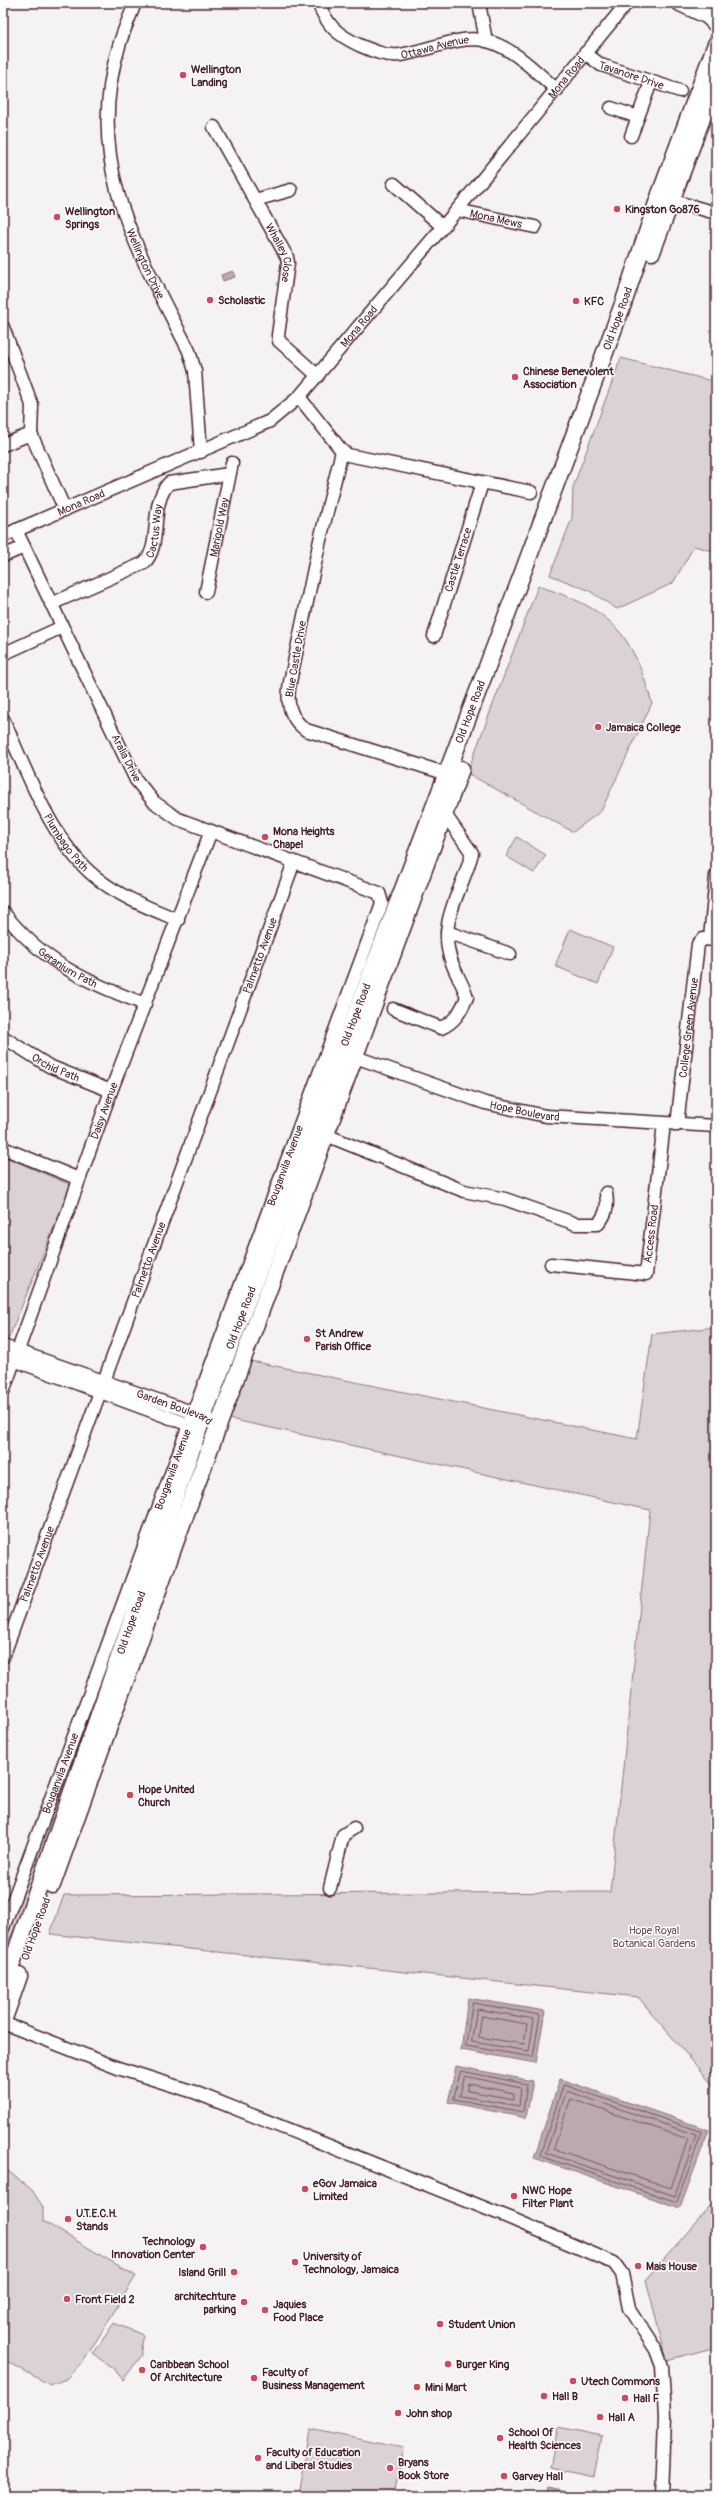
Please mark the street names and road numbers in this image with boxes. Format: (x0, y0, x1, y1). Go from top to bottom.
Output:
street label: Ottawa Avenue (400, 33, 470, 61)
street label: Mona Road (545, 54, 587, 101)
street label: Tavanore Drive (597, 58, 666, 92)
street label: Mona Mews (469, 207, 524, 231)
street label: Whalley Close (263, 221, 295, 284)
street label: Wellington Drive (124, 226, 168, 301)
street label: Old Hope Road (600, 285, 635, 352)
street label: Mona Road (338, 303, 380, 350)
street label: Mona Road (55, 486, 107, 518)
street label: Marigold Way (207, 496, 231, 558)
street label: Cactus Way (143, 503, 165, 560)
street label: Castle Terrace (442, 525, 474, 593)
street label: Blue Castle Drive (283, 619, 309, 698)
street label: Old Hope Road (452, 679, 488, 745)
street label: Aralia Drive (108, 732, 144, 785)
street label: Plumbago Path (41, 811, 91, 874)
street label: Palmetto Avenue (240, 915, 280, 995)
street label: Geranium Path (36, 944, 99, 990)
street label: College Green Avenue (676, 976, 701, 1079)
street label: Old Hope Road (338, 982, 373, 1048)
street label: Orchid Path (29, 1050, 82, 1084)
street label: Daisy Avenue (88, 1080, 121, 1141)
street label: Hope Boulevard (489, 1098, 560, 1123)
street label: Bouganvila Avenue (264, 1123, 306, 1208)
street label: Access Road (641, 1204, 661, 1264)
street label: Palmetto Avenue (129, 1220, 168, 1299)
street label: Old Hope Road (223, 1285, 258, 1351)
street label: Garden Boulevard (135, 1387, 215, 1428)
street label: Bouganvila Avenue (152, 1427, 194, 1512)
street label: Palmetto Avenue (17, 1524, 57, 1604)
street label: Old Hope Road (114, 1589, 148, 1656)
street label: Bouganvila Avenue (39, 1731, 81, 1815)
street label: Old Hope Road (19, 1896, 53, 1962)

